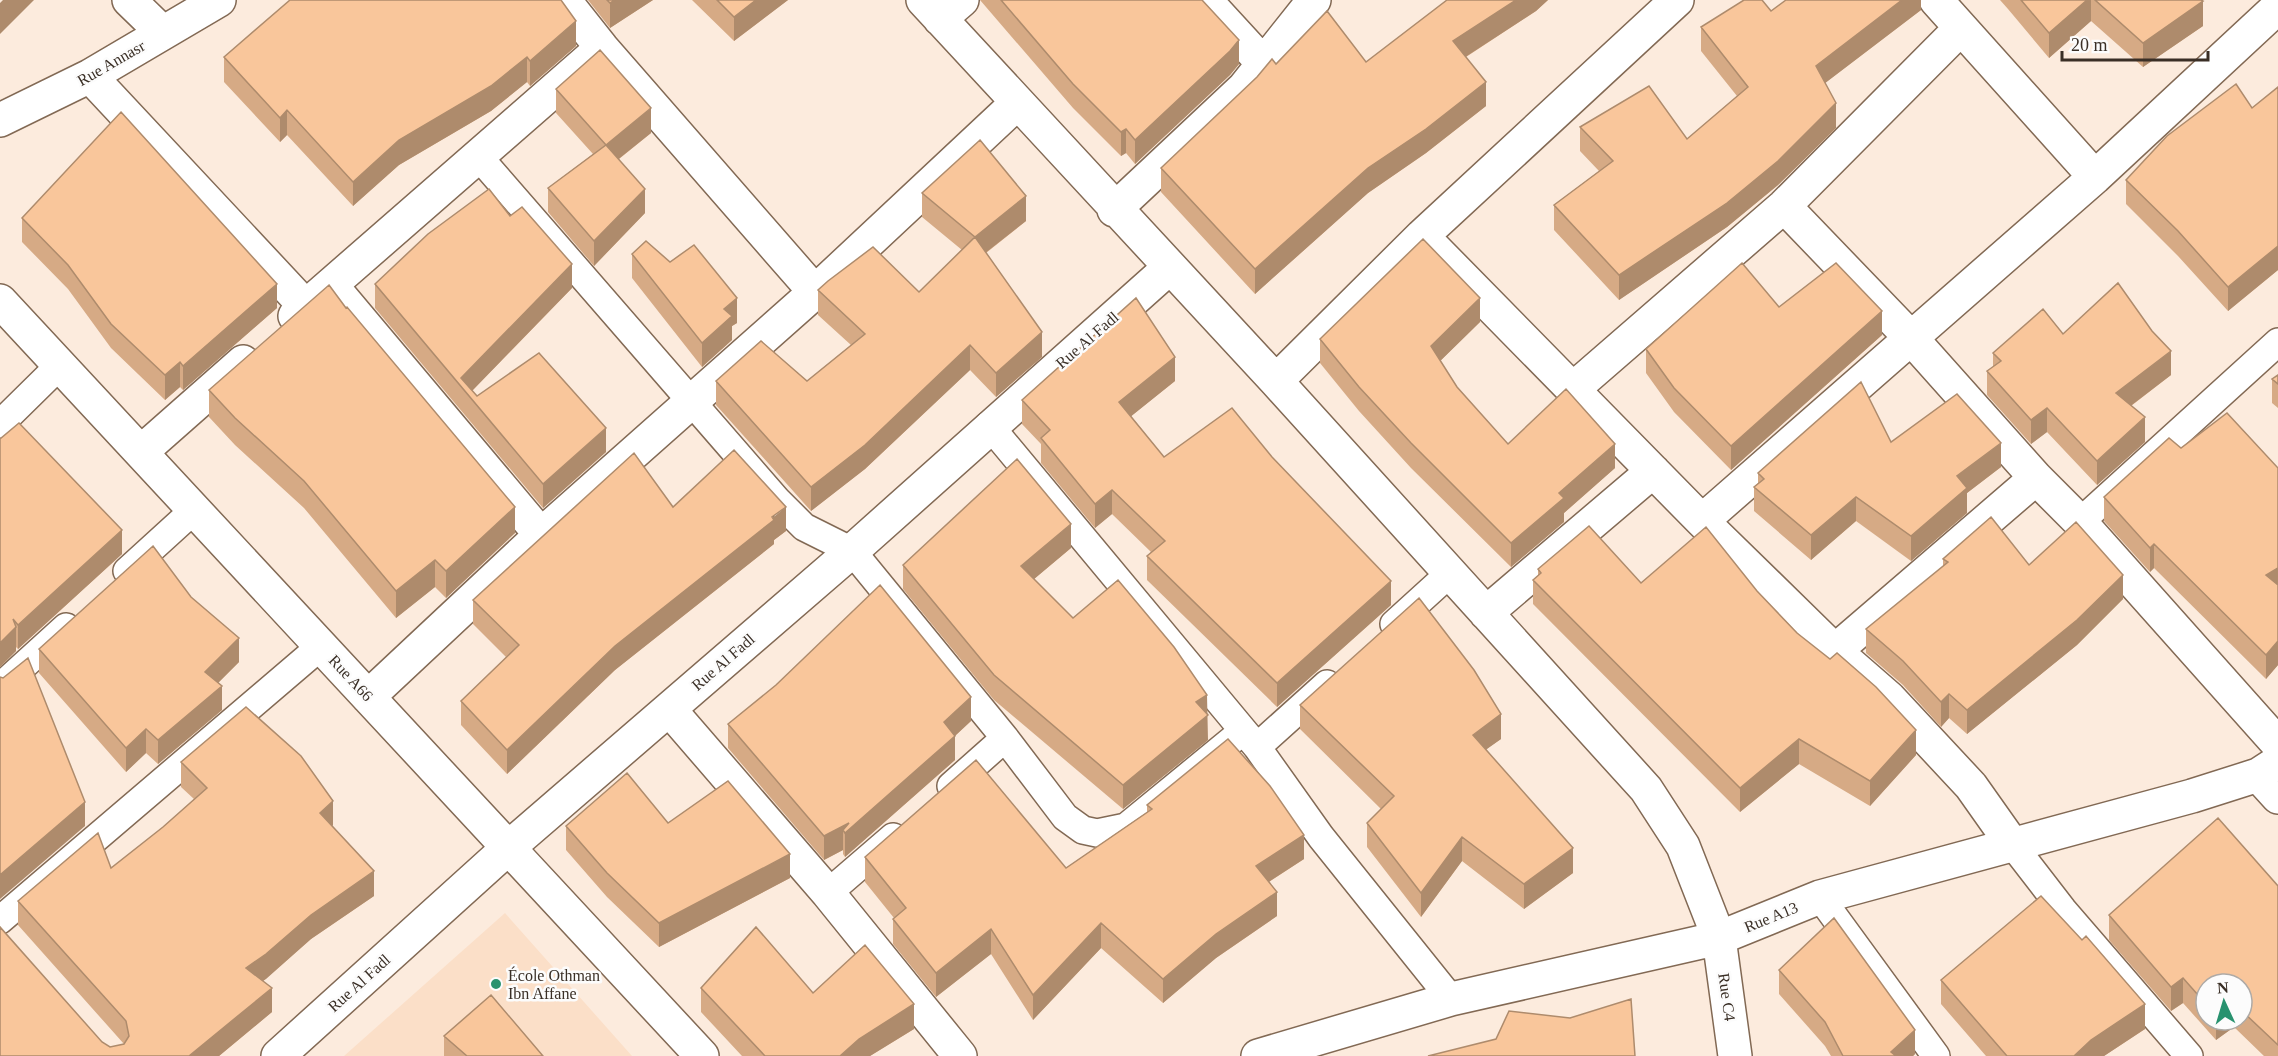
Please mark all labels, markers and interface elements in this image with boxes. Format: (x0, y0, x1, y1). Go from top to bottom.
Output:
scale bar (2062, 24, 2208, 62)
text: 20 m (2071, 35, 2108, 55)
street label: Rue Annasr (74, 37, 148, 89)
street label: Rue Al Fadl (1052, 308, 1122, 372)
street label: Rue Al Fadl (688, 630, 758, 694)
street label: Rue A66 (326, 652, 376, 704)
street label: Rue A13 (1742, 899, 1800, 935)
street label: Rue Al Fadl (325, 950, 394, 1015)
place label: École Othman Ibn Affane (508, 966, 600, 1002)
street label: Rue C4 (1715, 972, 1739, 1022)
north arrow (2194, 972, 2254, 1032)
marker: École Othman Ibn Affane (489, 977, 503, 991)
text: N (2217, 979, 2230, 996)

